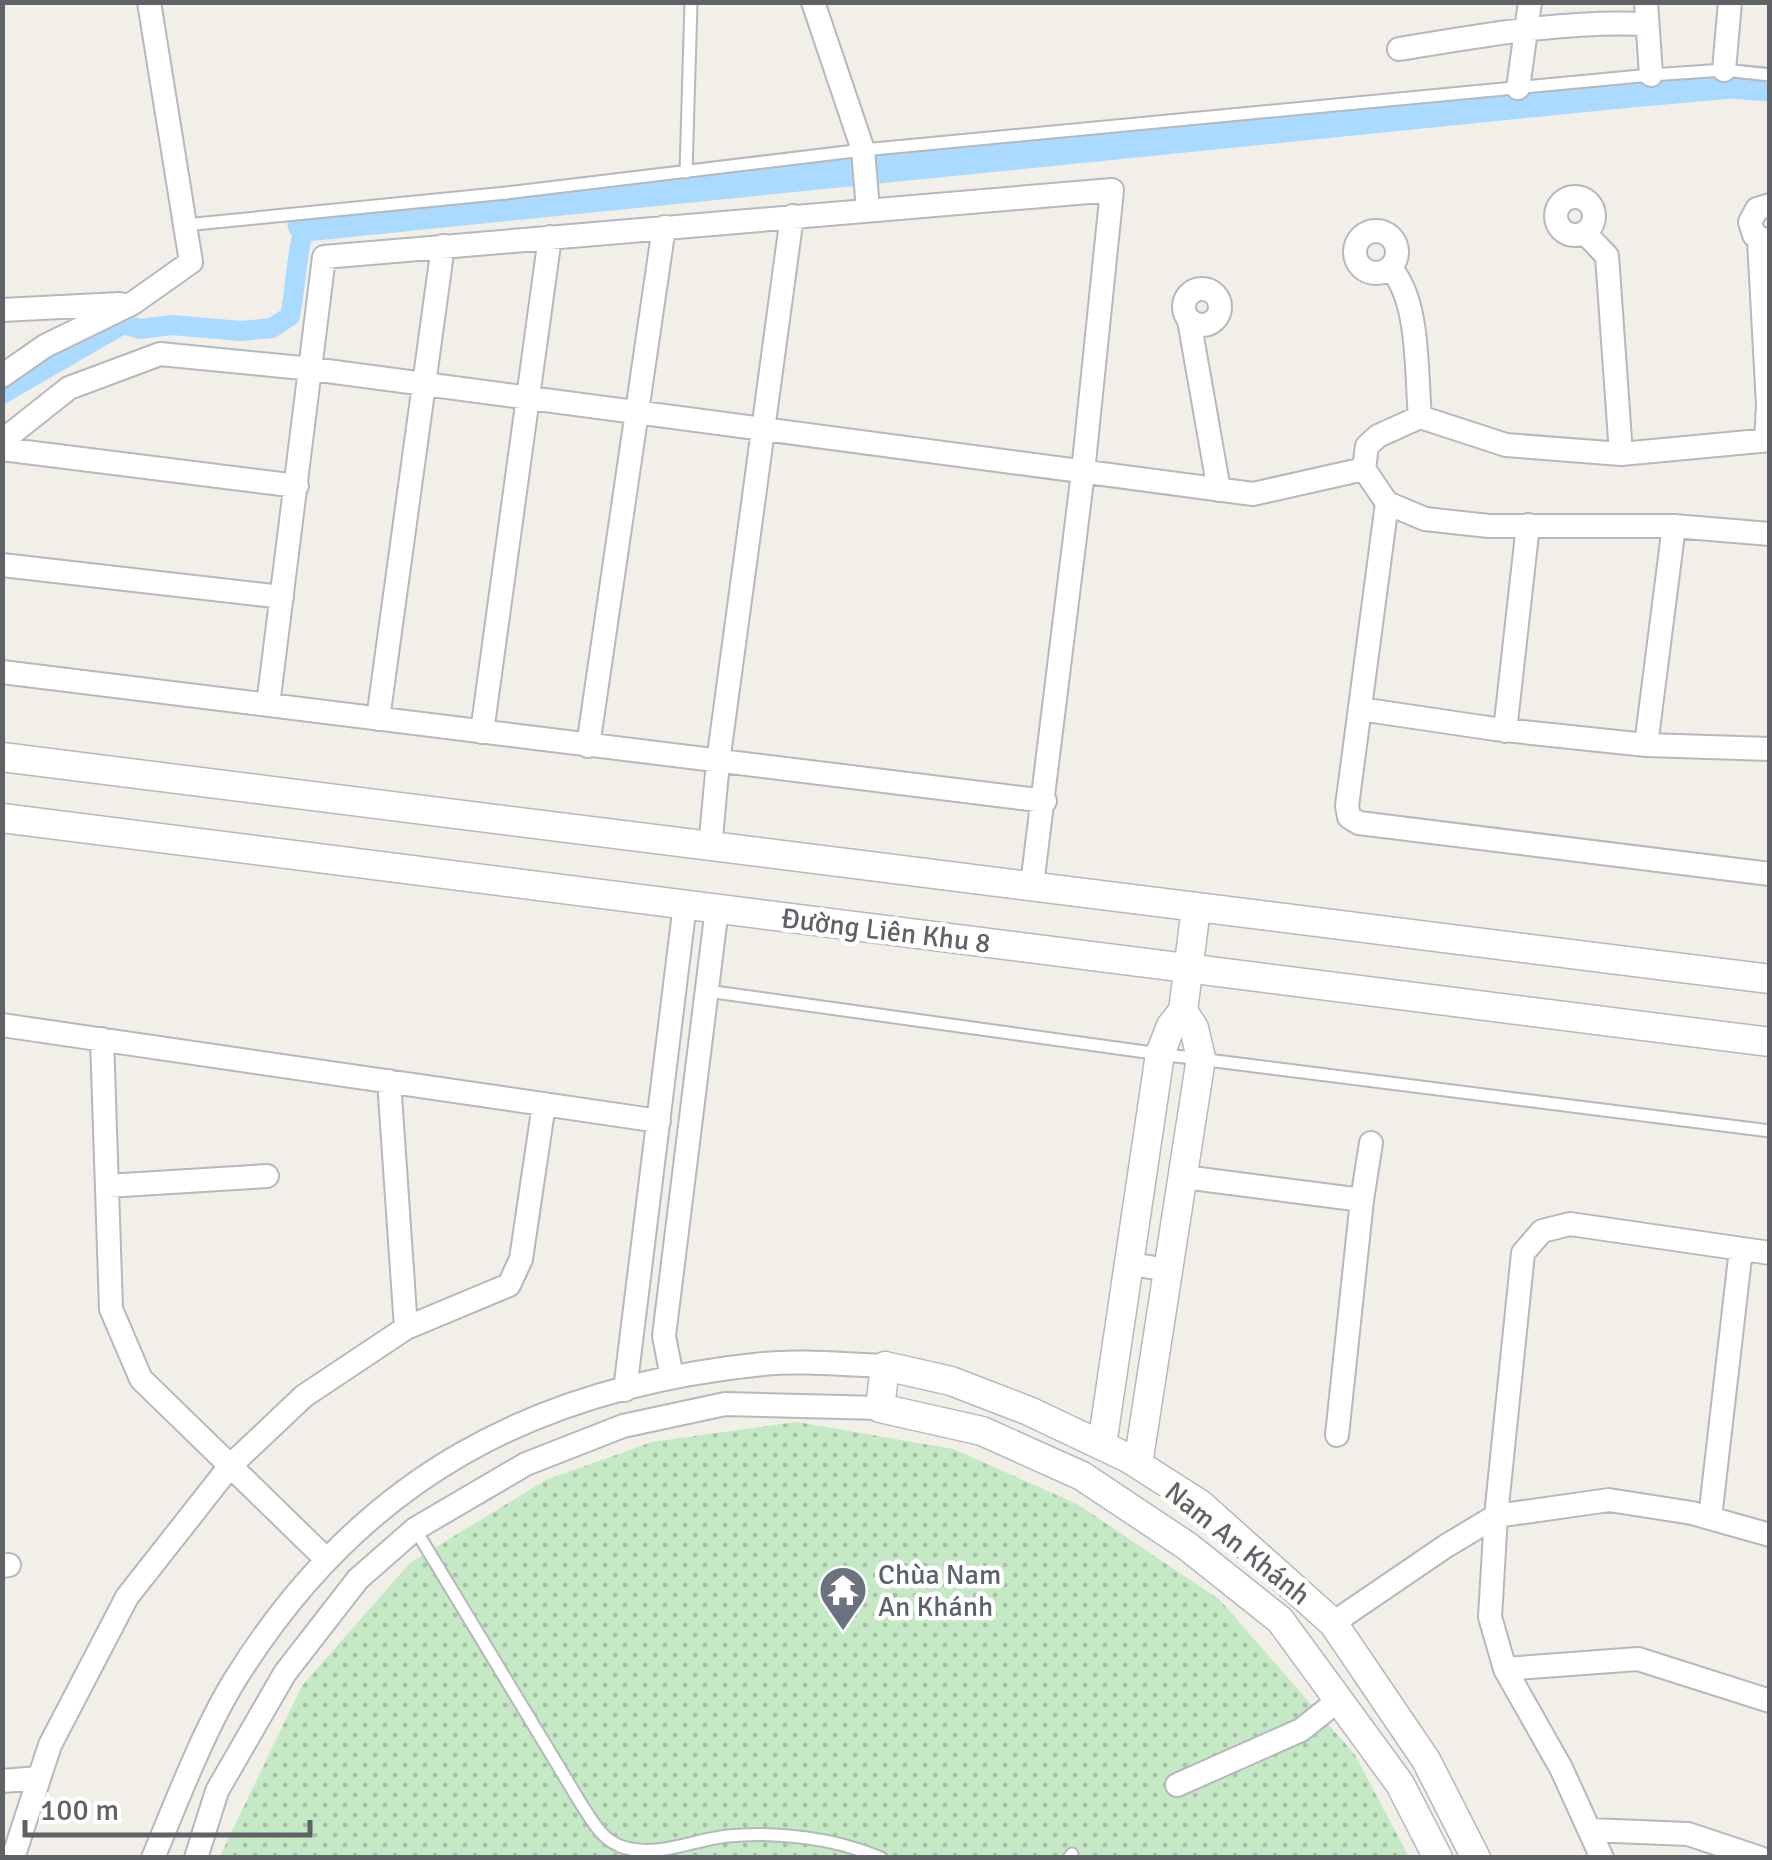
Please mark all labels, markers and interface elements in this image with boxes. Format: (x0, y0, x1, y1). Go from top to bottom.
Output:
street label: Đường Liên Khu 8 (779, 901, 992, 961)
street label: Nam An Khánh (1158, 1475, 1317, 1613)
place label: Chùa Nam An Khánh (878, 1558, 1001, 1624)
temple icon: Chùa Nam An Khánh (817, 1564, 869, 1632)
scale bar (25, 1775, 310, 1837)
text: 100 m (40, 1792, 119, 1829)

